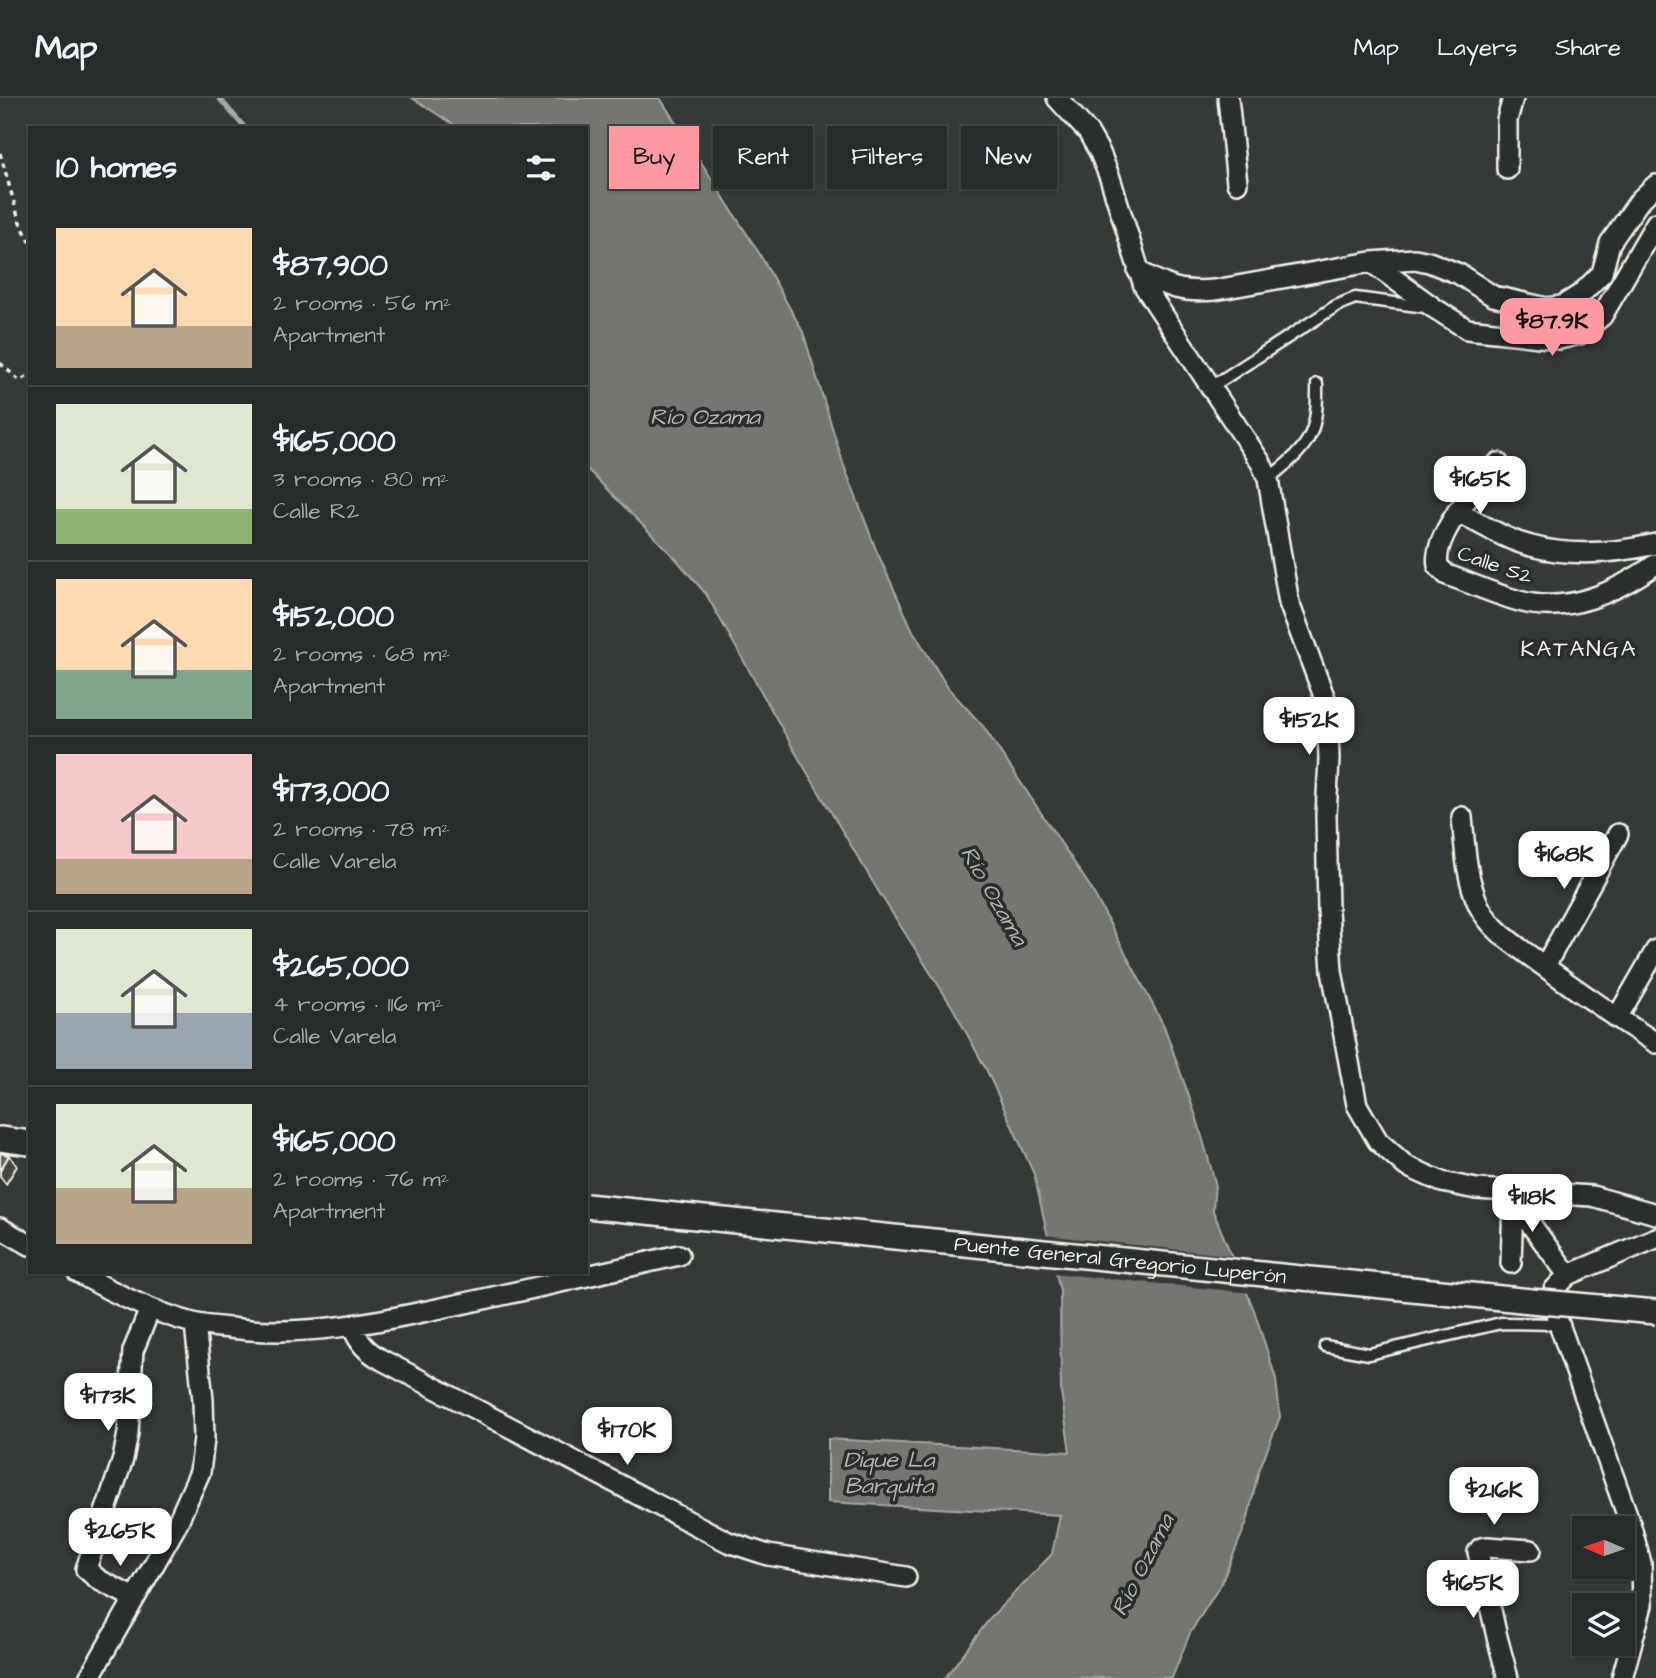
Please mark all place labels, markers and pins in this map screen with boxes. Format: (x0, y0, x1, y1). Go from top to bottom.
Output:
pin: $87.9K (1495, 299, 1609, 358)
pin: $165K (1431, 456, 1529, 516)
pin: $152K (1260, 698, 1358, 757)
pin: $168K (1515, 832, 1613, 891)
pin: $118K (1483, 1174, 1581, 1234)
pin: $173K (59, 1374, 157, 1433)
pin: $170K (578, 1408, 676, 1467)
pin: $216K (1445, 1468, 1543, 1527)
pin: $265K (71, 1508, 169, 1568)
pin: $165K (1424, 1560, 1522, 1620)

